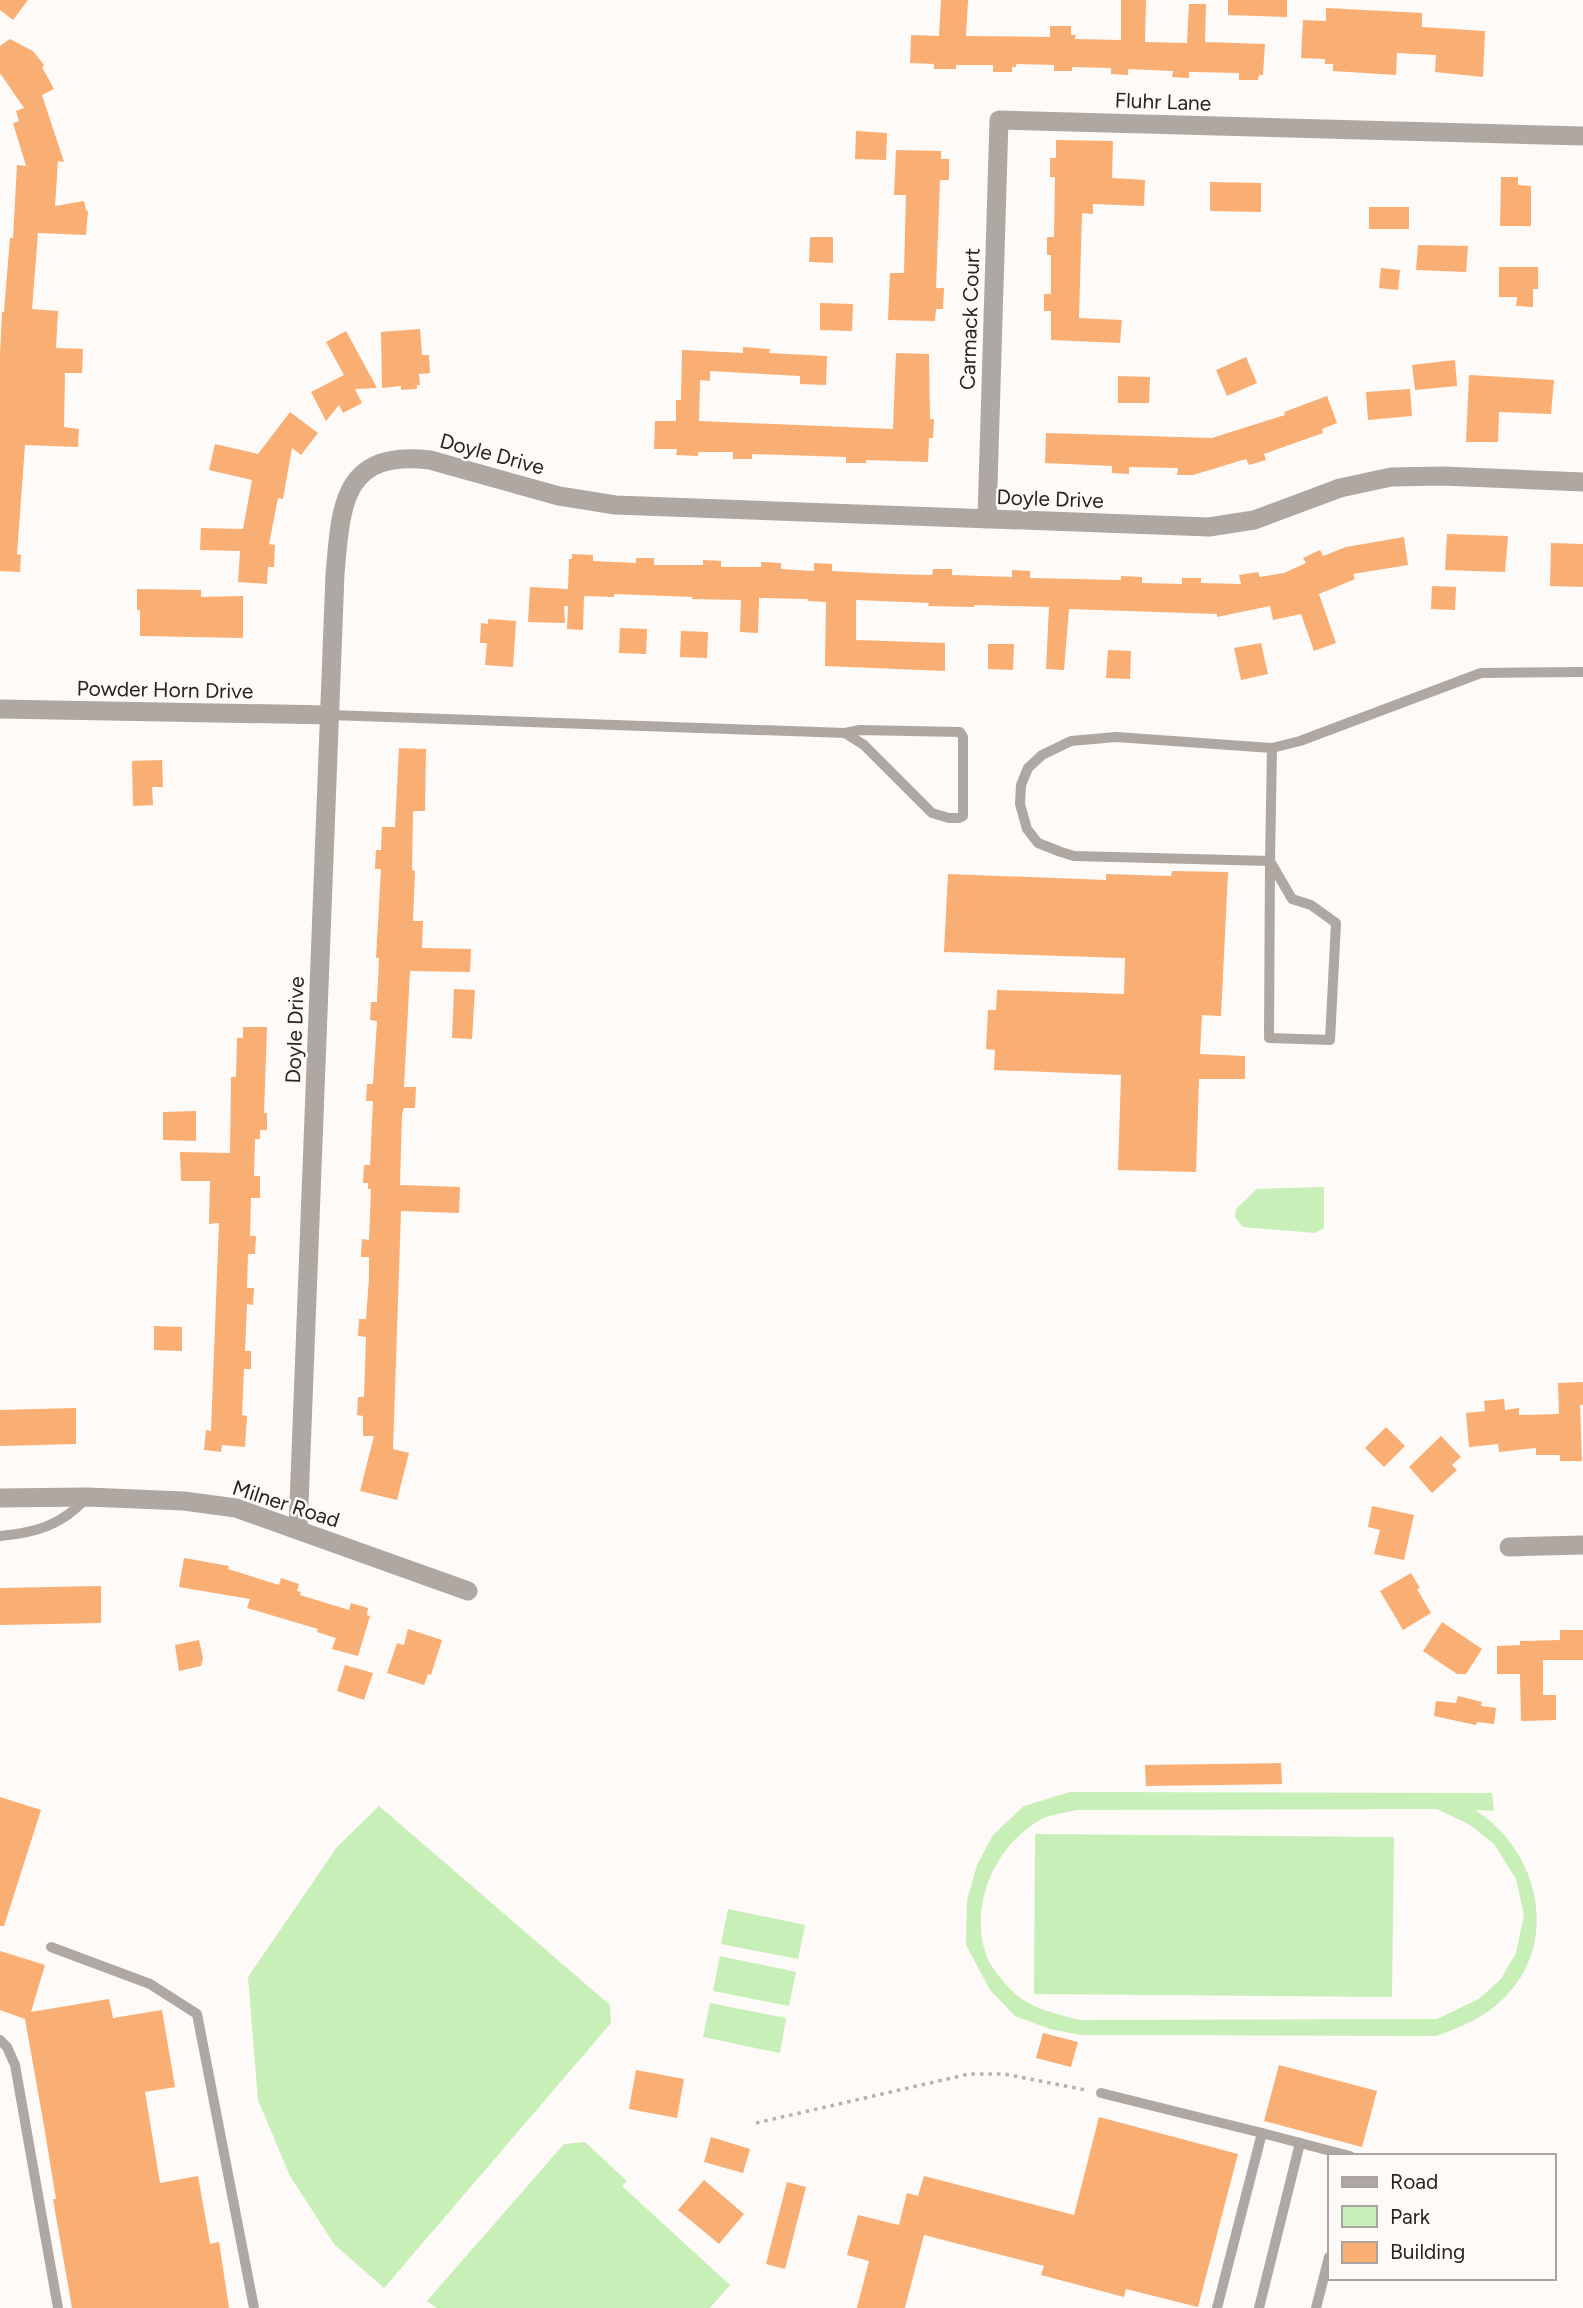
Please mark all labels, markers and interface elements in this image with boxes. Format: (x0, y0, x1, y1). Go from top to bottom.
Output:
street label: Fluhr Lane (1114, 87, 1212, 116)
street label: Carmack Court (955, 247, 984, 391)
street label: Doyle Drive (437, 428, 547, 479)
street label: Doyle Drive (996, 484, 1104, 513)
street label: Powder Horn Drive (76, 675, 254, 704)
street label: Doyle Drive (280, 976, 309, 1084)
street label: Milner Road (229, 1474, 343, 1533)
legend (1328, 2154, 1555, 2280)
text: Road (1390, 2169, 1438, 2194)
text: Park (1390, 2204, 1431, 2229)
text: Building (1390, 2239, 1465, 2264)

